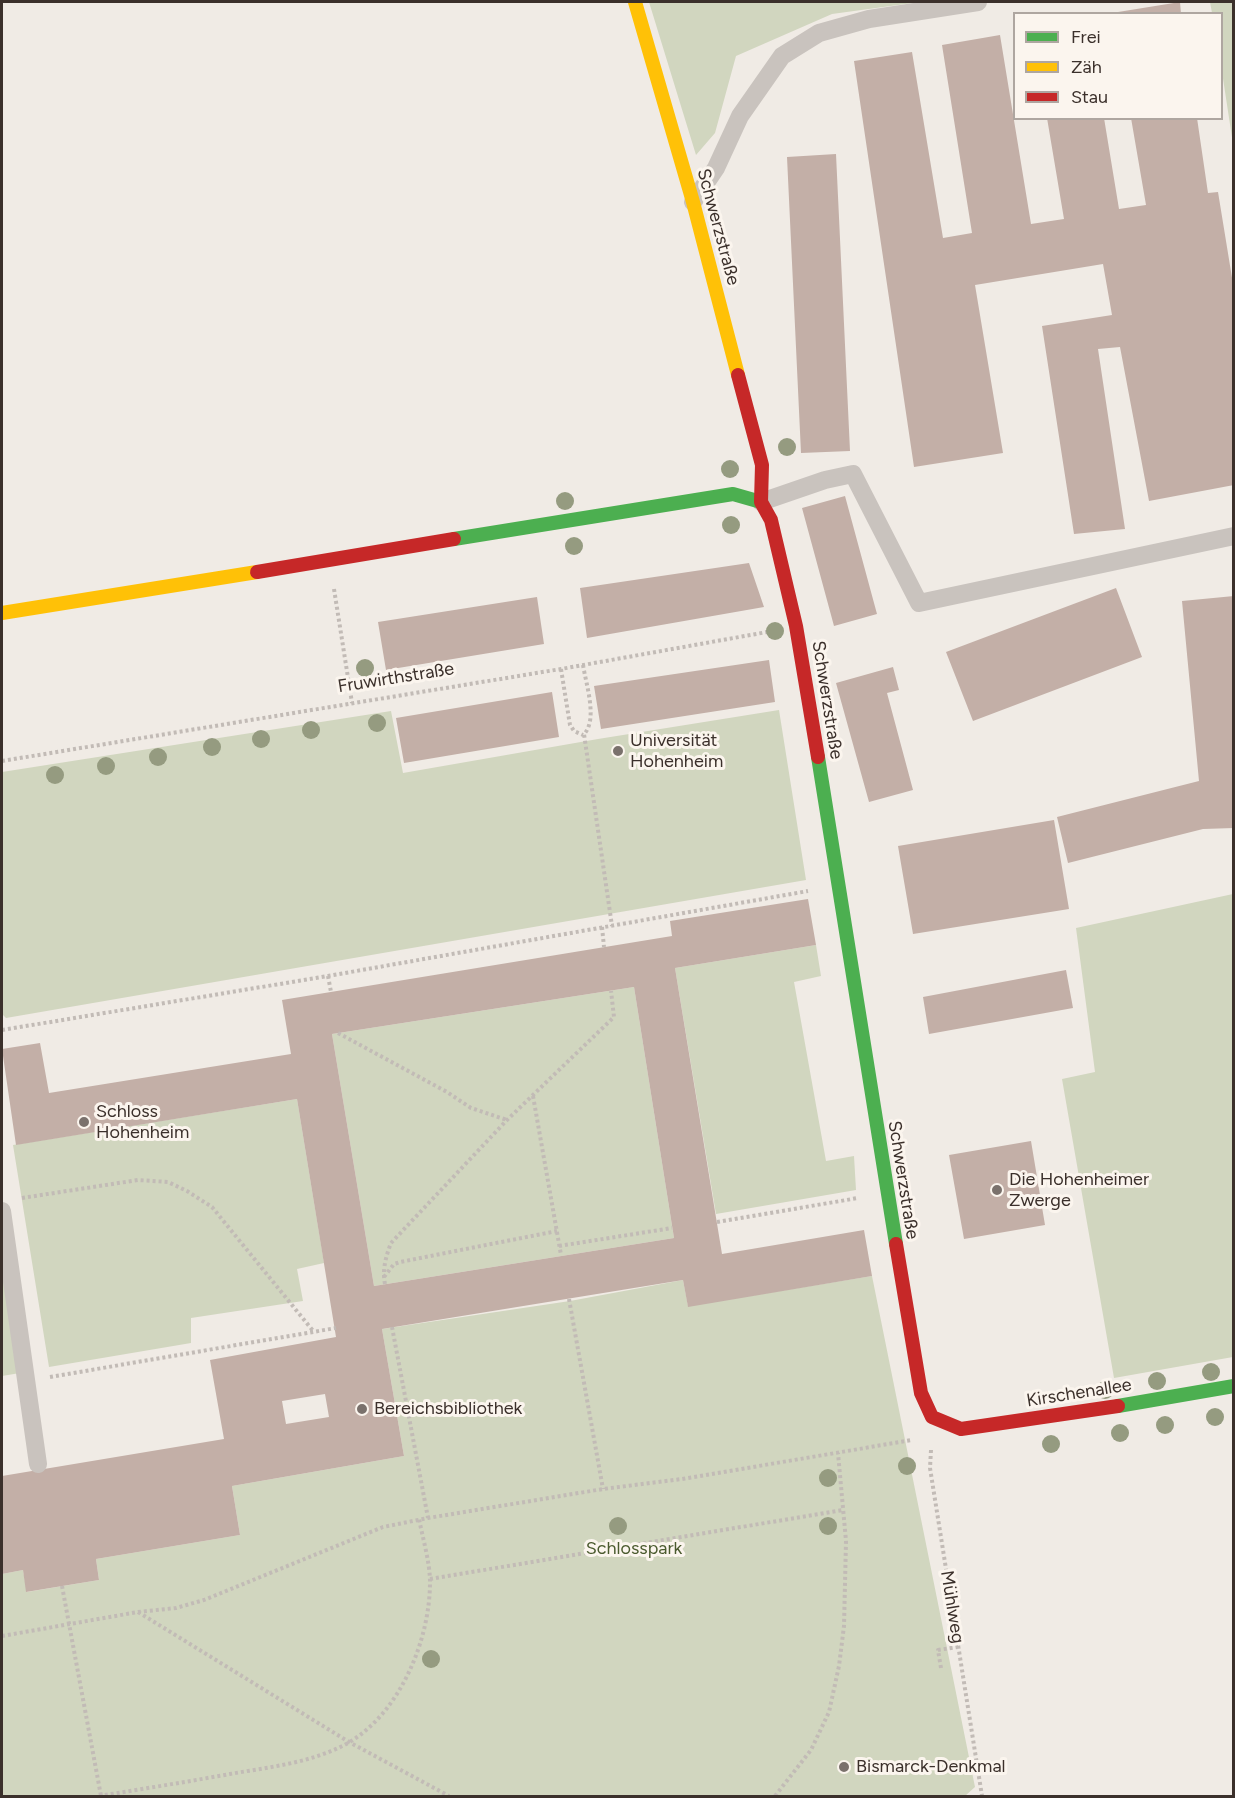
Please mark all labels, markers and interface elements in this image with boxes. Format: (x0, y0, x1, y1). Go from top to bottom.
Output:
legend (1013, 12, 1223, 120)
text: Frei (1071, 26, 1101, 48)
text: Zäh (1071, 56, 1102, 78)
text: Stau (1071, 86, 1108, 108)
street label: Schwerzstraße (692, 166, 744, 288)
street label: Schwerzstraße (807, 639, 847, 761)
street label: Fruwirthstraße (336, 658, 456, 698)
place label: Universität Hohenheim (630, 730, 723, 772)
marker: Universität Hohenheim (611, 744, 625, 758)
place label: Schloss Hohenheim (96, 1101, 189, 1144)
marker: Schloss Hohenheim (77, 1115, 91, 1129)
street label: Schwerzstraße (883, 1119, 923, 1241)
place label: Die Hohenheimer Zwerge (1009, 1169, 1149, 1212)
marker: Die Hohenheimer Zwerge (990, 1183, 1004, 1197)
street label: Kirschenallee (1025, 1374, 1133, 1412)
place label: Bereichsbibliothek (374, 1398, 522, 1420)
marker: Bereichsbibliothek (355, 1402, 369, 1416)
park label: Schlosspark (586, 1538, 682, 1560)
street label: Mühlweg (936, 1569, 968, 1645)
place label: Bismarck-Denkmal (856, 1756, 1006, 1778)
marker: Bismarck-Denkmal (837, 1760, 851, 1774)

